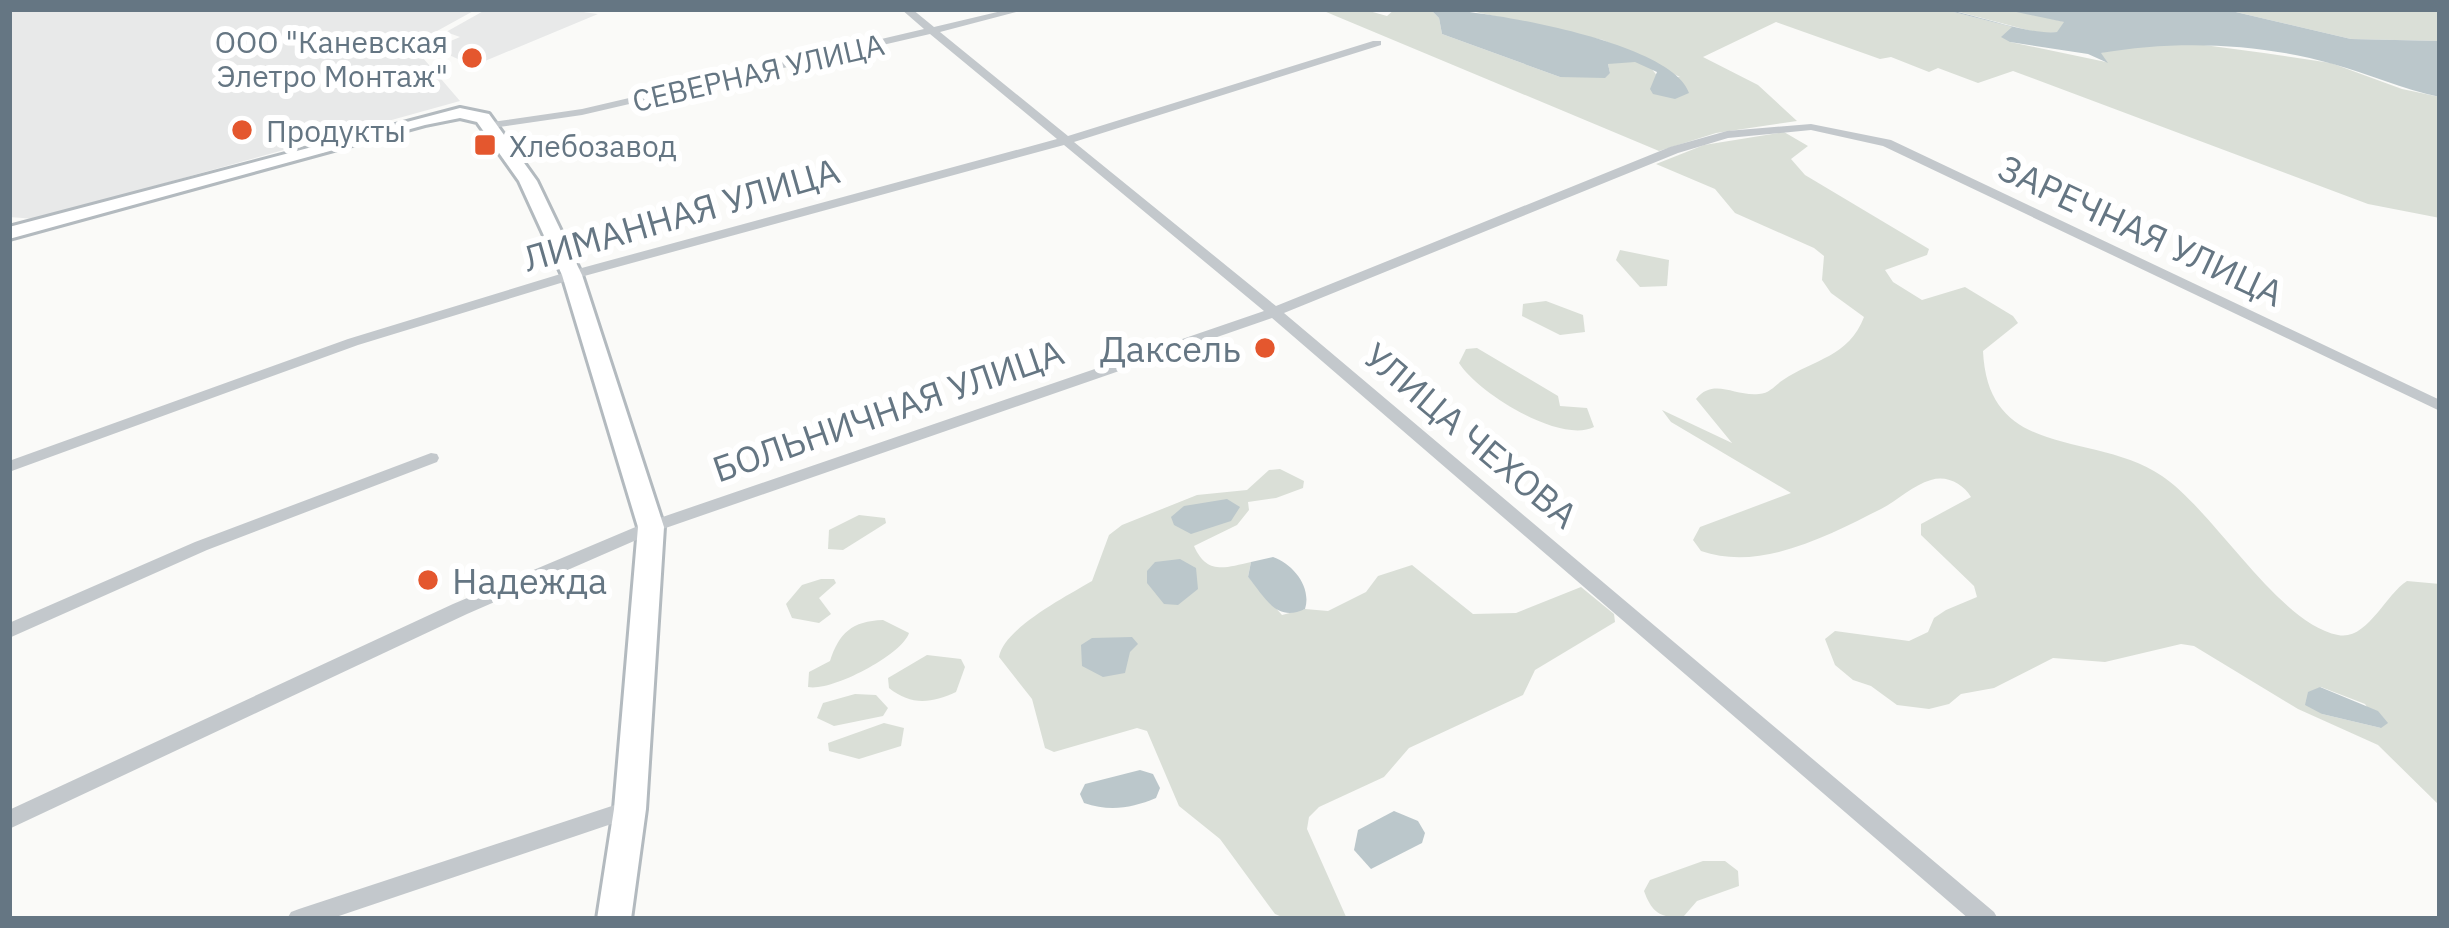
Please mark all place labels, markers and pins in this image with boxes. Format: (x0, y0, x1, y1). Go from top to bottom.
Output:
place label: ООО "Каневская Элетро Монтаж" (215, 22, 448, 95)
marker: ООО "Каневская Элетро Монтаж" (459, 45, 485, 71)
place label: Продукты (266, 111, 406, 150)
marker: Продукты (229, 117, 255, 143)
place label: Хлебозавод (509, 126, 677, 165)
marker: Хлебозавод (472, 132, 498, 158)
place label: Даксель (1100, 325, 1241, 372)
marker: Даксель (1252, 335, 1278, 361)
place label: Надежда (452, 557, 607, 604)
marker: Надежда (415, 567, 441, 593)

